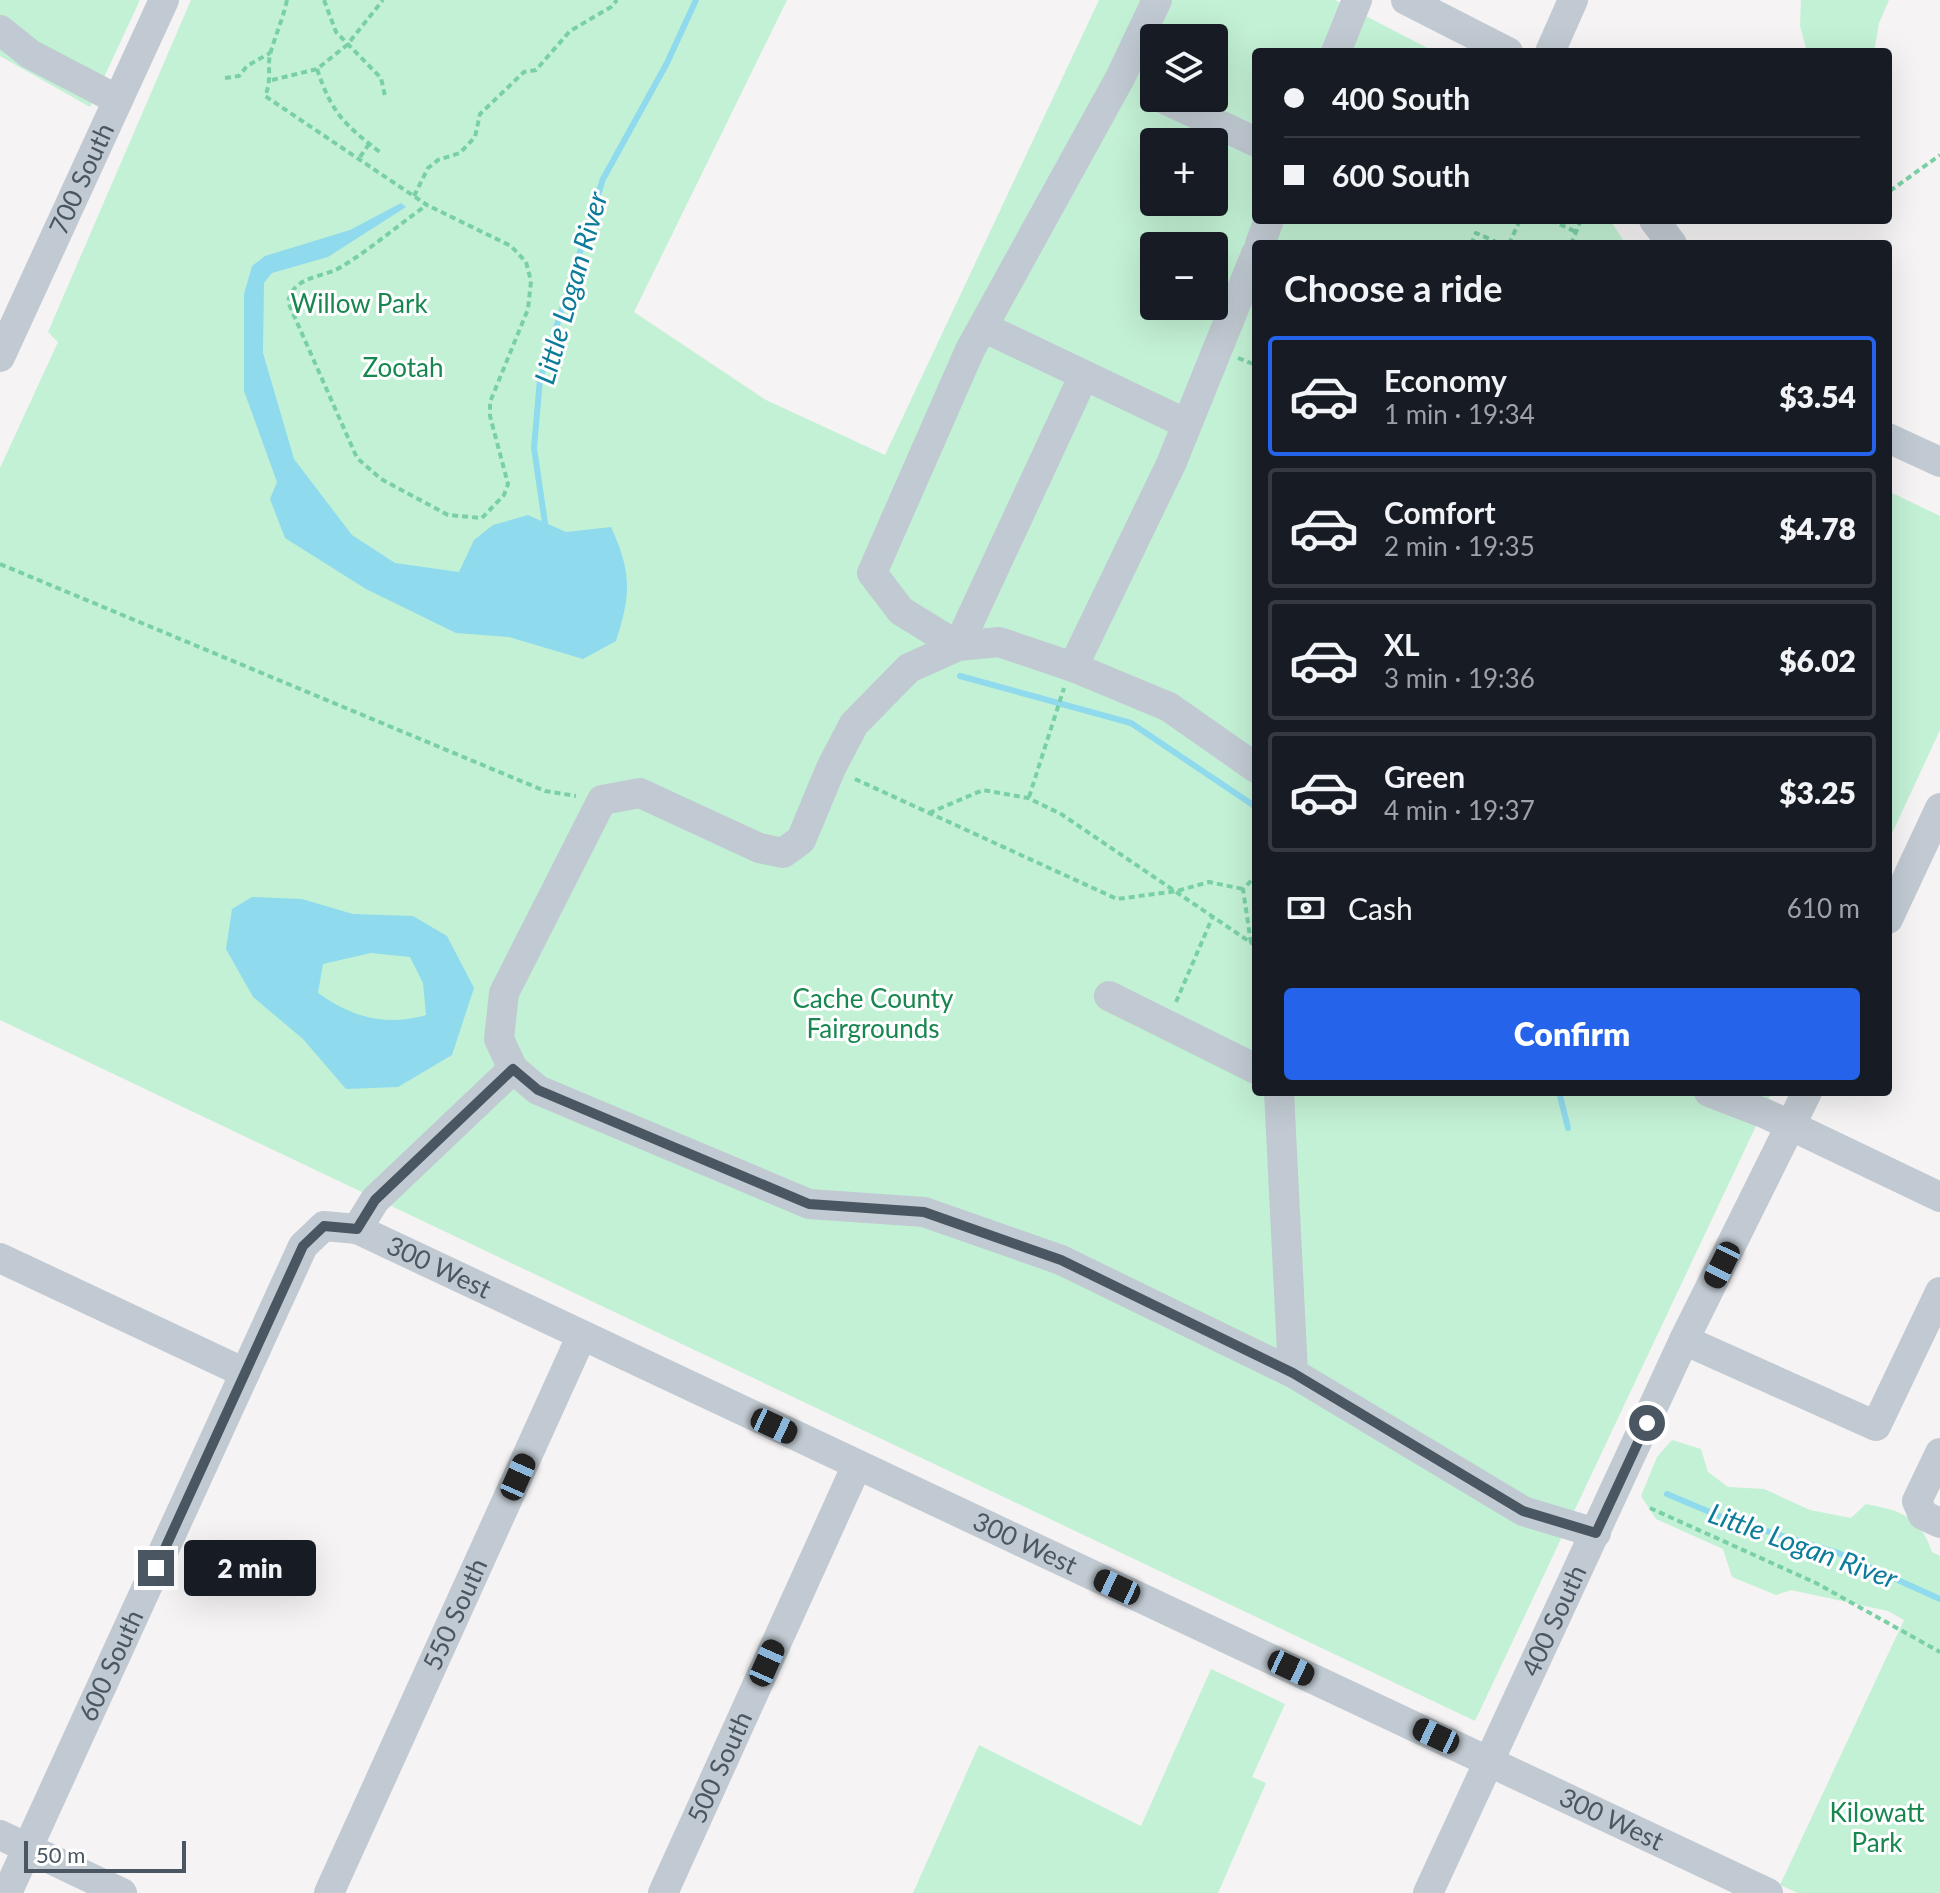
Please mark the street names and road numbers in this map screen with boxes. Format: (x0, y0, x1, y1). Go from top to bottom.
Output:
street label: 700 South (42, 118, 120, 239)
street label: 300 West (382, 1228, 497, 1305)
street label: 300 West (968, 1504, 1083, 1581)
street label: 550 South (415, 1553, 494, 1675)
street label: 400 South (1514, 1560, 1593, 1681)
street label: 600 South (71, 1604, 149, 1726)
street label: 500 South (680, 1706, 758, 1828)
street label: 300 West (1555, 1780, 1670, 1857)

